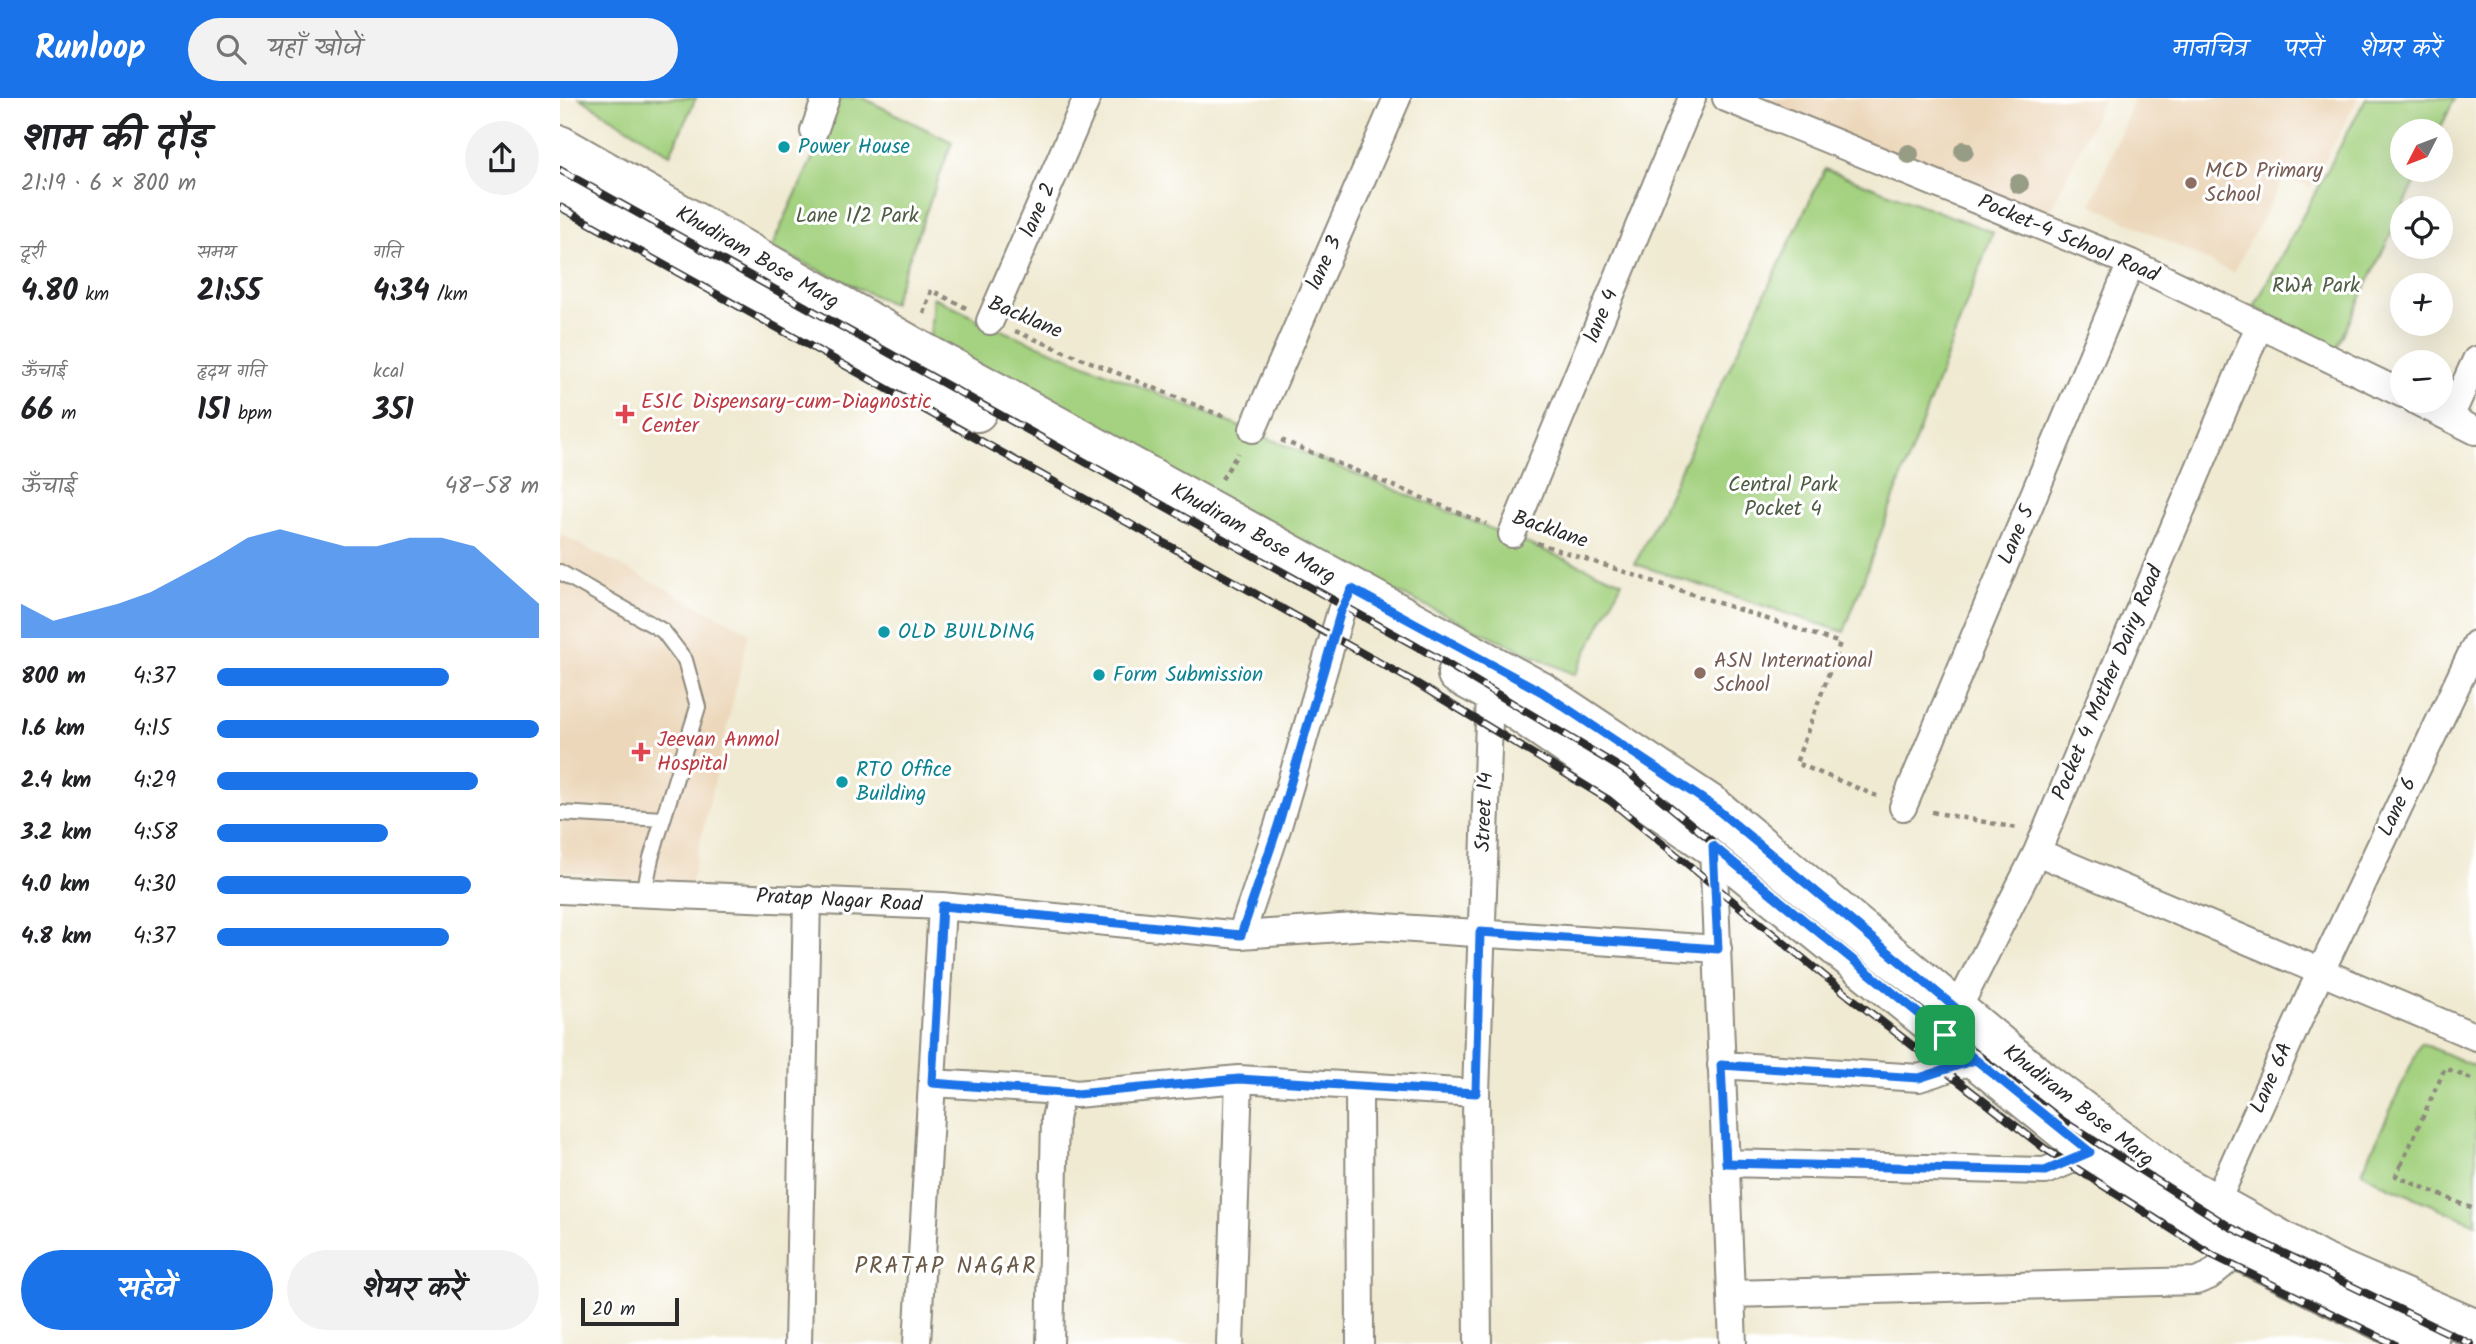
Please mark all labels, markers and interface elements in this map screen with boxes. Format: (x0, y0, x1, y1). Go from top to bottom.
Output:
search box (188, 18, 678, 81)
text: Runloop (35, 23, 146, 76)
text: यहाँ खोजें (268, 28, 362, 70)
icon: search (212, 30, 250, 68)
text: मानचित्र (2172, 30, 2247, 69)
text: परतें (2285, 30, 2322, 69)
text: शेयर करें (2360, 30, 2441, 69)
text: शाम की दौड़ (21, 110, 209, 170)
north arrow (2390, 119, 2454, 182)
map controls (2390, 119, 2453, 413)
button: share (465, 121, 539, 195)
place label: Power House (798, 131, 911, 164)
marker: Power House (776, 139, 792, 155)
place label: MCD Primary School (2205, 155, 2323, 212)
text: 21:19 · 6 × 800 m (21, 166, 196, 202)
marker: MCD Primary School (2183, 175, 2199, 191)
street label: lane 2 (1012, 178, 1066, 242)
street label: Pocket-4 School Road (1972, 186, 2164, 292)
button: locate (2390, 196, 2453, 259)
street label: Khudiram Bose Marg (669, 198, 845, 318)
park label: Lane 1/2 Park (795, 200, 919, 233)
street label: lane 3 (1299, 231, 1351, 295)
text: दूरी (21, 238, 44, 268)
text: समय (197, 238, 235, 268)
text: गति (373, 238, 401, 268)
text: 4.80 (21, 268, 78, 316)
text: 21:55 (197, 268, 261, 316)
text: 4:34 (373, 268, 430, 316)
park label: RWA Park (2272, 270, 2360, 303)
button: + (2390, 273, 2453, 336)
text: km (78, 280, 109, 310)
text: /km (430, 280, 468, 310)
street label: lane 4 (1576, 284, 1628, 348)
street label: Backlane (983, 288, 1068, 349)
button: − (2390, 350, 2453, 413)
text: ऊँचाई (21, 357, 66, 387)
text: हृदय गति (197, 357, 265, 387)
text: kcal (373, 357, 404, 387)
place label: ESIC Dispensary-cum-Diagnostic Center (641, 386, 932, 443)
text: 66 (21, 387, 54, 435)
text: 151 (197, 387, 230, 435)
text: 351 (373, 387, 414, 435)
text: m (54, 399, 76, 429)
text: bpm (230, 399, 272, 429)
marker: ESIC Dispensary-cum-Diagnostic Center (615, 404, 635, 424)
text: ऊँचाई (21, 469, 76, 505)
text: 48–58 m (445, 469, 539, 505)
park label: Central Park Pocket 4 (1728, 469, 1838, 526)
street label: Khudiram Bose Marg (1164, 475, 1342, 593)
street label: Lane 5 (1990, 499, 2045, 570)
street label: Backlane (1508, 502, 1593, 558)
street label: Pocket 4 Mother Dairy Road (2044, 560, 2173, 805)
place label: OLD BUILDING (898, 616, 1035, 649)
marker: OLD BUILDING (876, 624, 892, 640)
place label: ASN International School (1714, 645, 1873, 702)
text: 800 m (21, 659, 86, 695)
text: 4:37 (133, 659, 175, 695)
place label: Form Submission (1113, 659, 1263, 692)
marker: ASN International School (1692, 665, 1708, 681)
marker: Form Submission (1091, 667, 1107, 683)
text: 1.6 km (21, 711, 85, 747)
text: 4:15 (133, 711, 171, 747)
place label: Jeevan Anmol Hospital (657, 724, 779, 781)
marker: Jeevan Anmol Hospital (631, 742, 651, 762)
place label: RTO Office Building (856, 754, 952, 811)
text: 2.4 km (21, 763, 91, 799)
text: 4:29 (133, 763, 176, 799)
street label: Street 14 (1467, 772, 1503, 852)
street label: Lane 6 (2370, 772, 2426, 842)
marker: RTO Office Building (834, 774, 850, 790)
text: 3.2 km (21, 815, 91, 851)
text: 4:58 (133, 815, 178, 851)
text: 4.0 km (21, 867, 90, 903)
text: 4:30 (133, 867, 176, 903)
street label: Pratap Nagar Road (755, 880, 923, 922)
text: 4.8 km (21, 919, 92, 955)
text: 4:37 (133, 919, 175, 955)
pin (1915, 1005, 1975, 1065)
icon: arrive (1926, 1016, 1964, 1054)
street label: Khudiram Bose Marg (1995, 1036, 2161, 1176)
street label: Lane 6A (2242, 1037, 2302, 1119)
district label: PRATAP NAGAR (855, 1249, 1037, 1285)
button: सहेजें (21, 1250, 273, 1330)
button: शेयर करें (287, 1250, 539, 1330)
scale bar (581, 1295, 679, 1327)
text: 20 m (592, 1295, 635, 1325)

